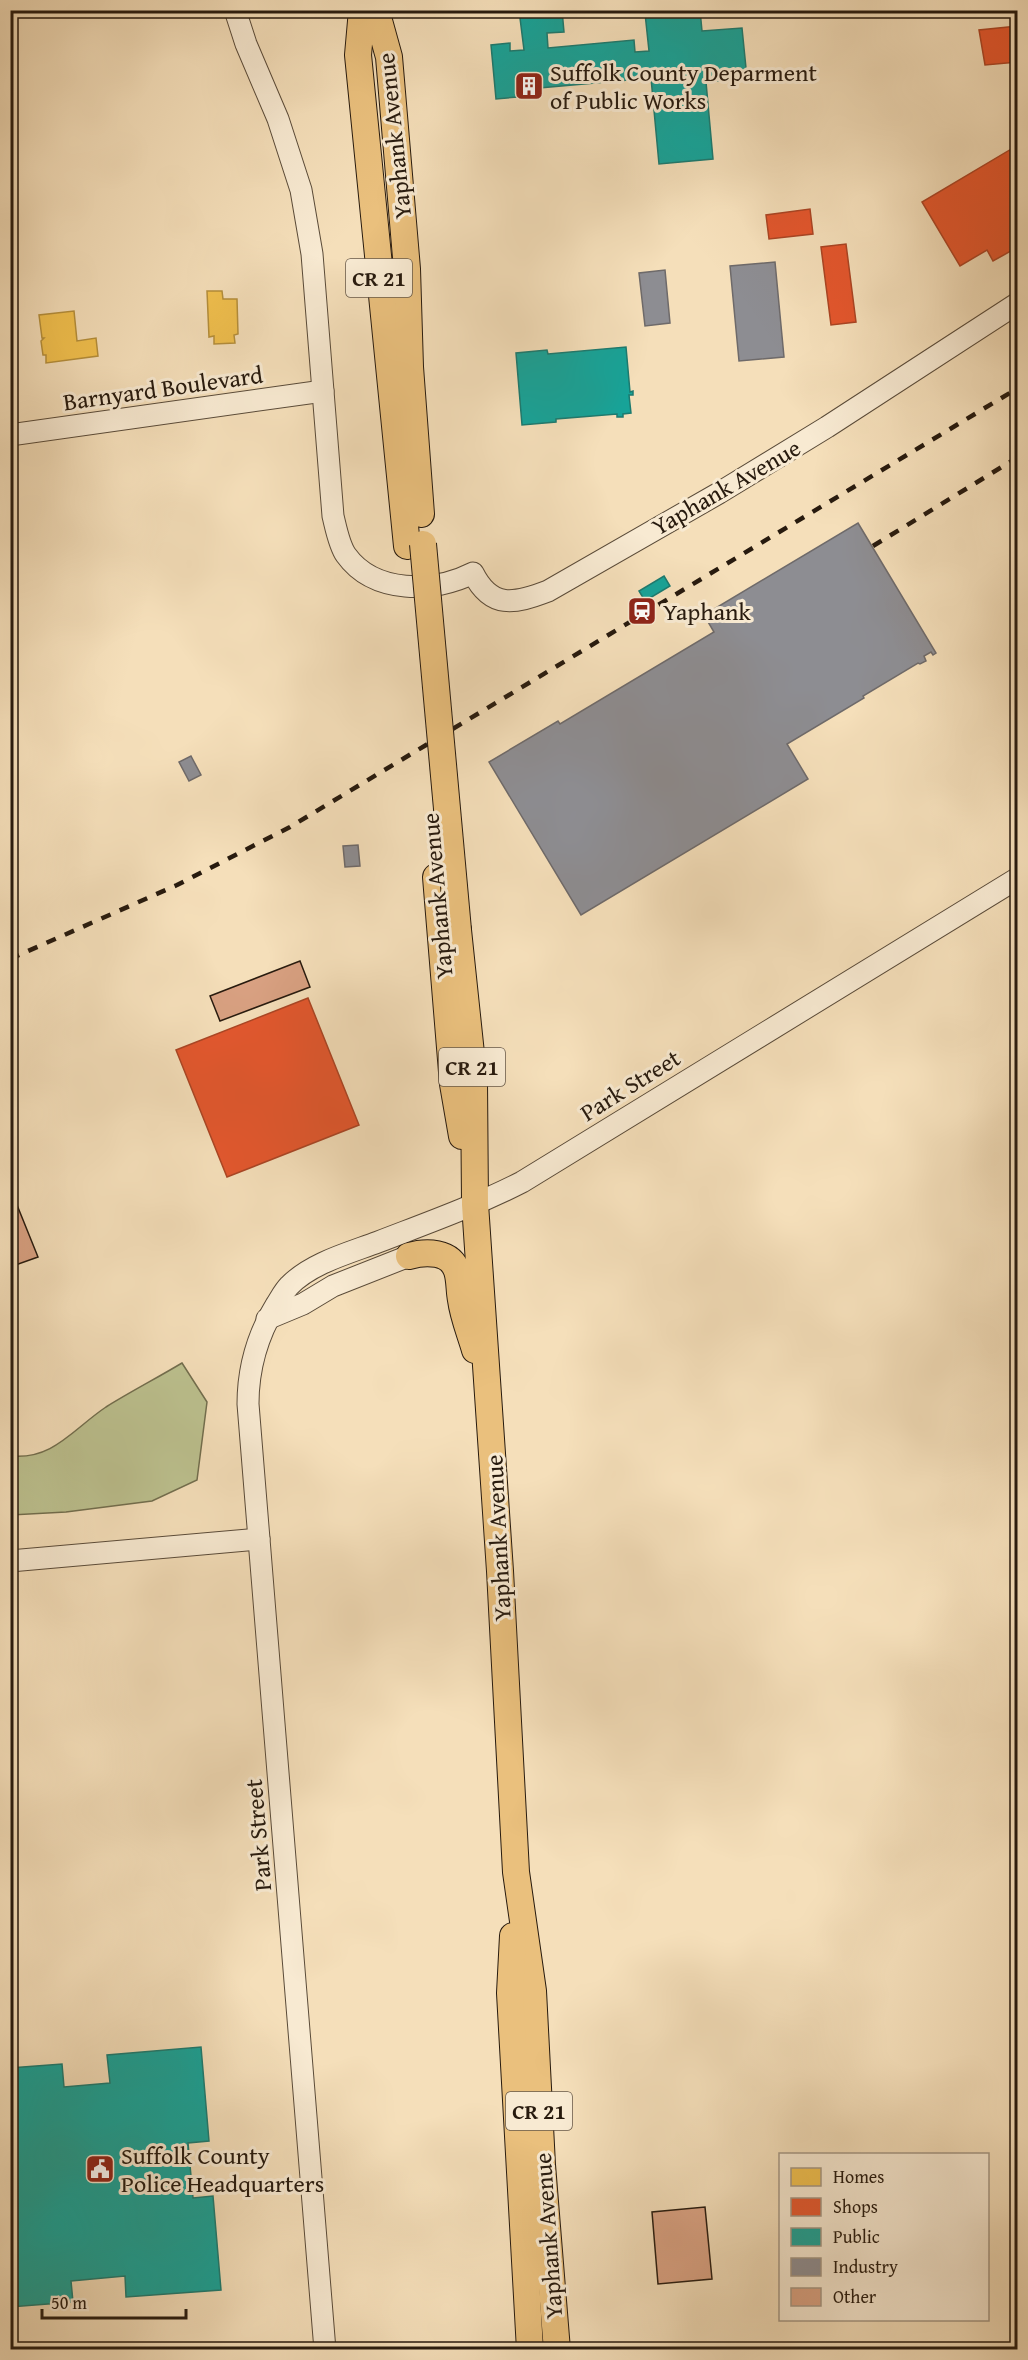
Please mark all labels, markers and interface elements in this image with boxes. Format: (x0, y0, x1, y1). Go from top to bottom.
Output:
street label: Yaphank Avenue (368, 51, 420, 221)
place label: Suffolk County Deparment of Public Works (550, 55, 817, 118)
building icon: Suffolk County Deparment of Public Works (513, 70, 545, 102)
road number: CR 21 (346, 259, 412, 297)
street label: Barnyard Boulevard (61, 357, 265, 419)
street label: Yaphank Avenue (645, 430, 807, 544)
place label: Yaphank (663, 594, 752, 629)
station icon: Yaphank (626, 595, 658, 627)
street label: Yaphank Avenue (412, 811, 462, 981)
street label: Park Street (573, 1040, 687, 1130)
road number: CR 21 (439, 1048, 505, 1086)
street label: Yaphank Avenue (476, 1454, 520, 1622)
street label: Park Street (236, 1777, 280, 1892)
road number: CR 21 (506, 2092, 572, 2130)
place label: Suffolk County Police Headquarters (121, 2138, 324, 2201)
street label: Yaphank Avenue (525, 2152, 571, 2320)
public building icon: Suffolk County Police Headquarters (84, 2153, 116, 2185)
legend (779, 2153, 989, 2321)
text: Homes (833, 2163, 884, 2190)
text: Shops (833, 2193, 878, 2220)
text: Public (833, 2223, 880, 2250)
text: Industry (833, 2253, 898, 2280)
scale bar (42, 2282, 186, 2320)
text: Other (833, 2283, 877, 2310)
text: 50 m (51, 2289, 87, 2316)

